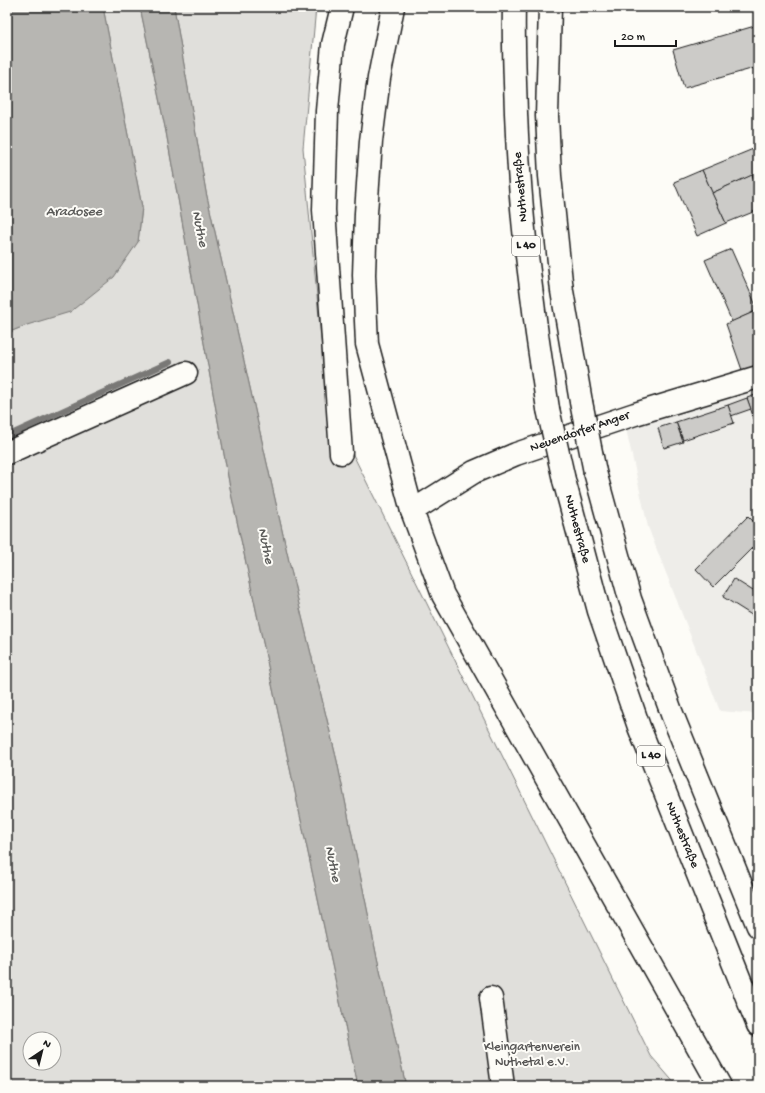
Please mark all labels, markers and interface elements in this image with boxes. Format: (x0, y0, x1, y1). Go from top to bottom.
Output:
scale bar (615, 22, 676, 48)
text: 20 m (621, 31, 646, 45)
street label: Nuthestraße (510, 151, 532, 223)
water label: Aradosee (46, 204, 103, 221)
water label: Nuthe (187, 210, 211, 249)
road number: L 40 (512, 236, 540, 256)
street label: Neuendorfer Anger (528, 408, 633, 456)
street label: Nuthestraße (561, 493, 593, 565)
water label: Nuthe (253, 527, 277, 566)
road number: L 40 (637, 746, 665, 766)
street label: Nuthestraße (662, 800, 702, 871)
water label: Nuthe (320, 845, 344, 884)
north arrow (22, 1031, 62, 1071)
text: N (40, 1037, 53, 1051)
park label: Kleingartenverein Nuthetal e.V. (484, 1040, 581, 1070)

